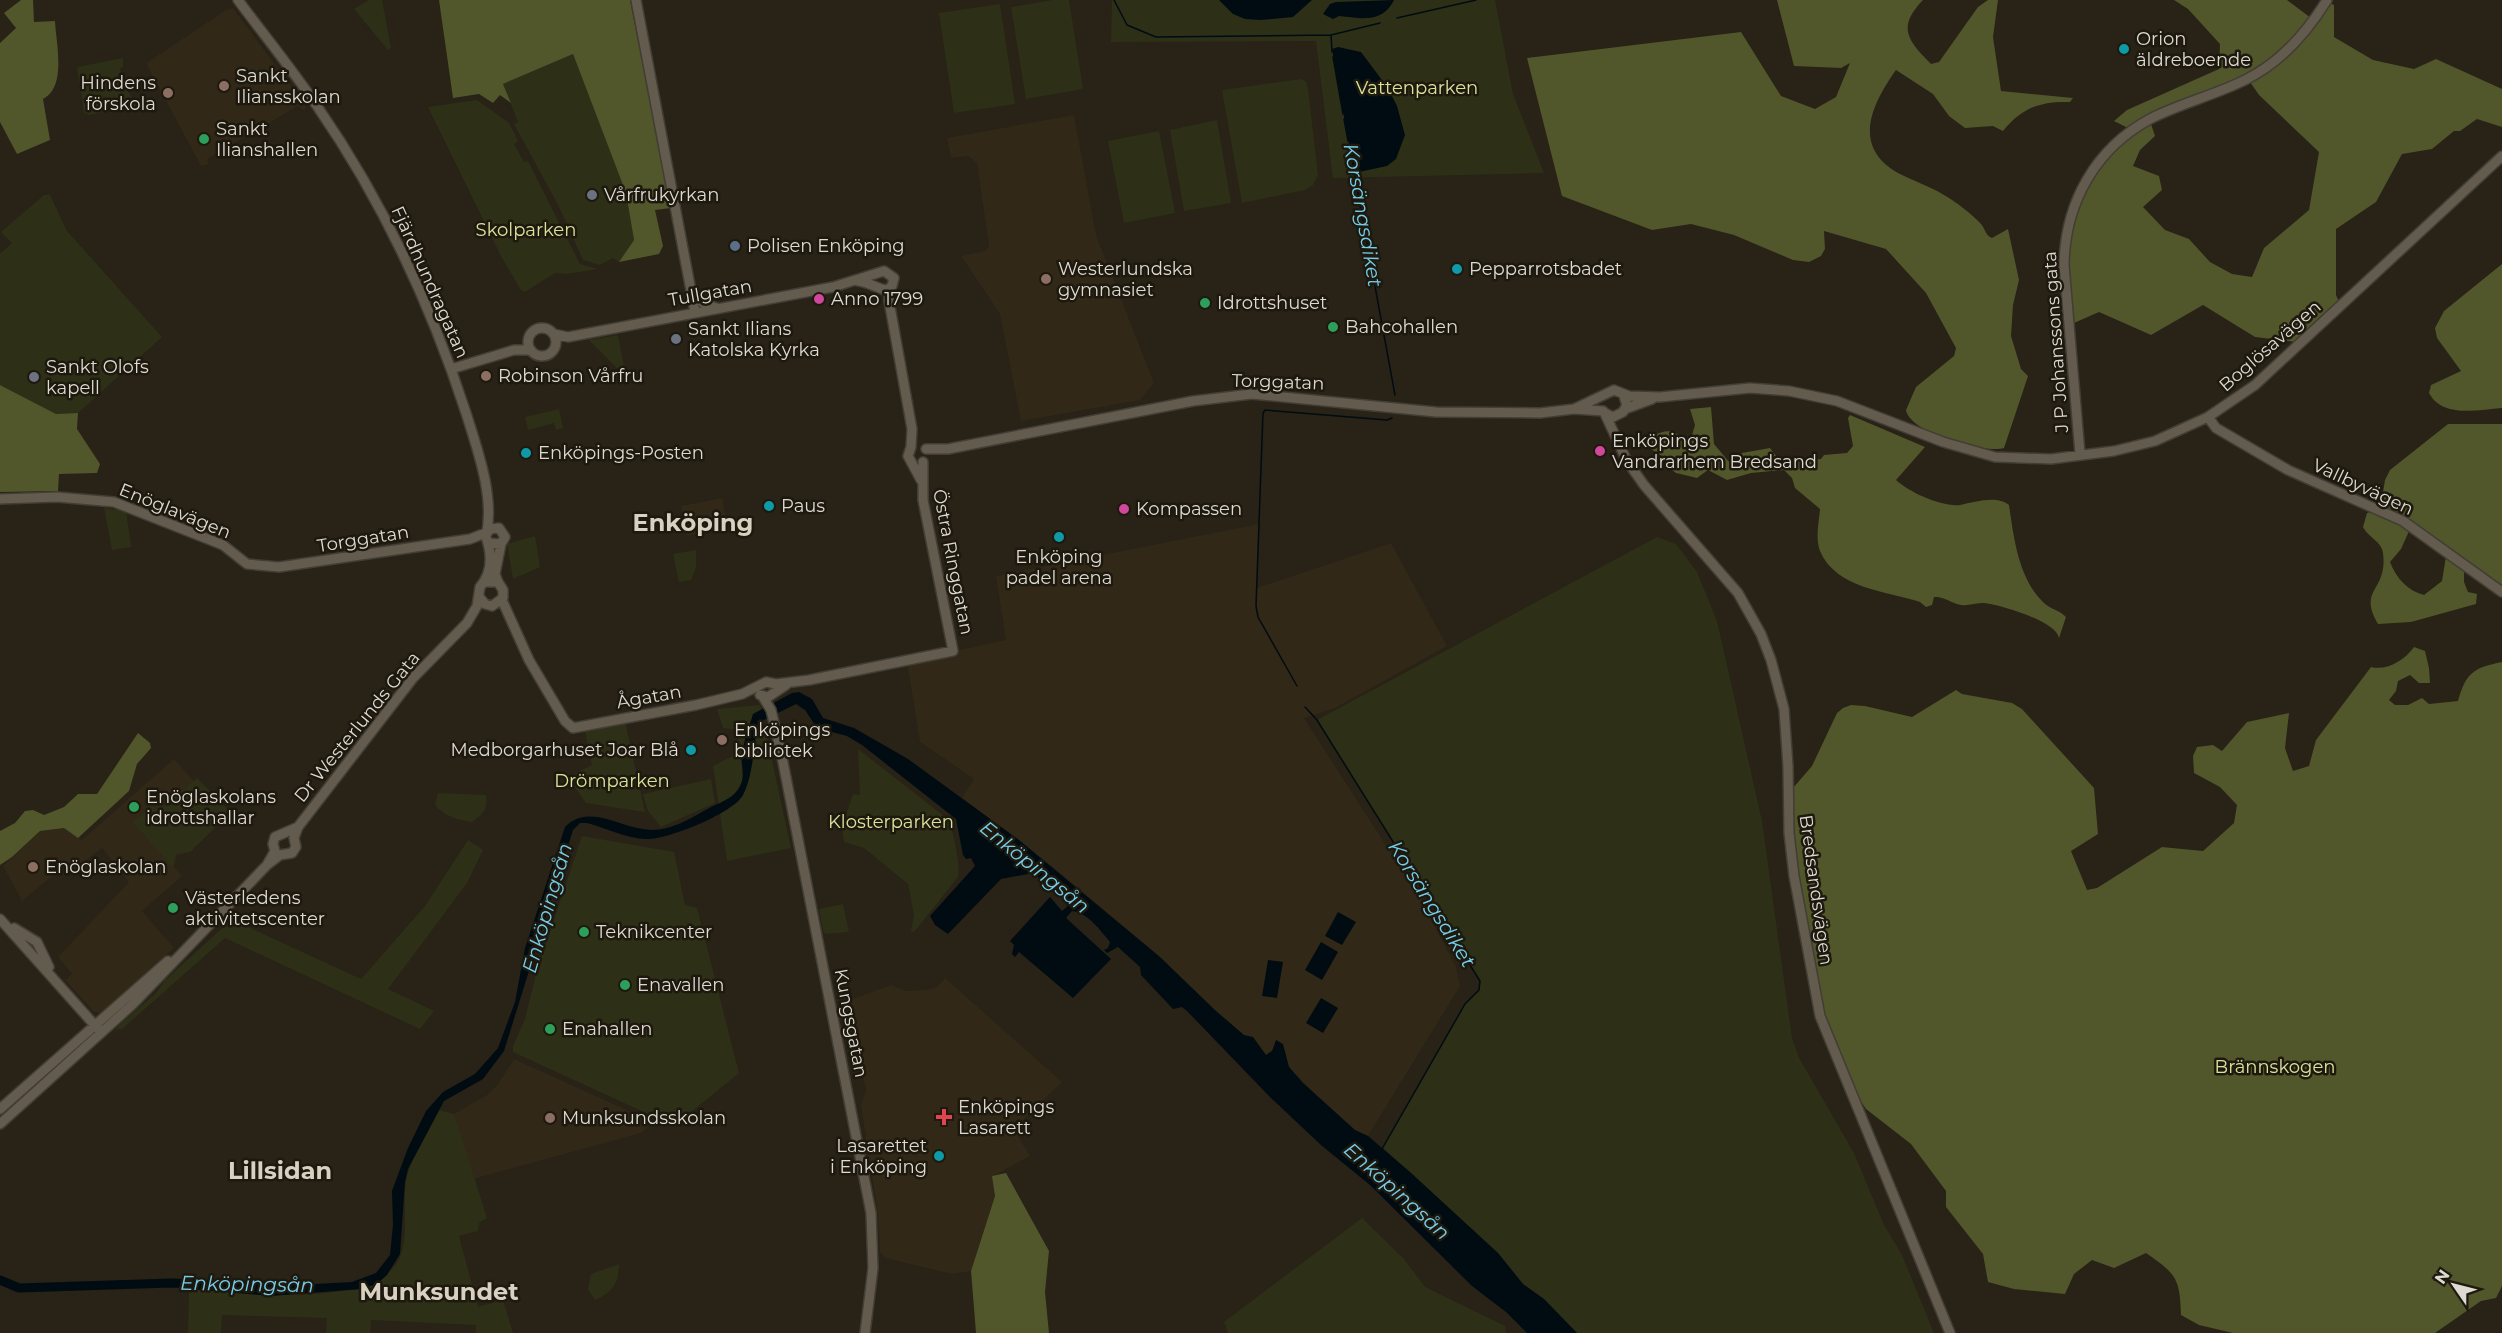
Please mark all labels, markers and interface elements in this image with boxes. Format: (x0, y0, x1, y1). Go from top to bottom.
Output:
place label: Orion äldreboende (2136, 28, 2251, 71)
marker: Orion äldreboende (2117, 42, 2131, 56)
place label: Sankt Iliansskolan (236, 65, 341, 108)
place label: Hindens förskola (80, 72, 156, 115)
park label: Vattenparken (1356, 77, 1478, 99)
marker: Sankt Iliansskolan (217, 79, 231, 93)
marker: Hindens förskola (161, 86, 175, 100)
place label: Sankt Ilianshallen (216, 118, 318, 161)
marker: Sankt Ilianshallen (197, 132, 211, 146)
water label: Korsängsdiket (1339, 141, 1387, 289)
place label: Vårfrukyrkan (604, 184, 719, 206)
marker: Vårfrukyrkan (585, 188, 599, 202)
street label: Fjärdhundragatan (387, 202, 473, 362)
park label: Skolparken (476, 219, 576, 241)
place label: Polisen Enköping (747, 235, 905, 257)
marker: Polisen Enköping (728, 239, 742, 253)
street label: J P Johanssons gata (2039, 251, 2073, 434)
place label: Westerlundska gymnasiet (1058, 258, 1193, 301)
place label: Pepparrotsbadet (1469, 258, 1622, 280)
marker: Pepparrotsbadet (1450, 262, 1464, 276)
marker: Westerlundska gymnasiet (1039, 272, 1053, 286)
street label: Tullgatan (666, 275, 754, 311)
place label: Anno 1799 (831, 288, 923, 310)
marker: Anno 1799 (812, 292, 826, 306)
place label: Idrottshuset (1217, 292, 1327, 314)
marker: Idrottshuset (1198, 296, 1212, 310)
street label: Boglösavägen (2215, 296, 2325, 396)
place label: Bahcohallen (1345, 316, 1458, 338)
place label: Sankt Ilians Katolska Kyrka (688, 318, 820, 361)
marker: Bahcohallen (1326, 320, 1340, 334)
marker: Sankt Ilians Katolska Kyrka (669, 332, 683, 346)
place label: Sankt Olofs kapell (46, 356, 149, 399)
place label: Robinson Vårfru (498, 365, 643, 387)
marker: Robinson Vårfru (479, 369, 493, 383)
street label: Torggatan (1231, 369, 1325, 395)
marker: Sankt Olofs kapell (27, 370, 41, 384)
place label: Enköpings Vandrarhem Bredsand (1612, 430, 1817, 473)
place label: Enköpings-Posten (538, 442, 704, 464)
marker: Enköpings Vandrarhem Bredsand (1593, 444, 1607, 458)
marker: Enköpings-Posten (519, 446, 533, 460)
street label: Vallbyvägen (2309, 454, 2417, 520)
street label: Enöglavägen (116, 479, 234, 543)
street label: Östra Ringgatan (928, 487, 978, 637)
place label: Paus (781, 495, 825, 517)
place label: Kompassen (1136, 498, 1242, 520)
marker: Paus (762, 499, 776, 513)
marker: Kompassen (1117, 502, 1131, 516)
district label: Enköping (633, 508, 753, 537)
street label: Torggatan (316, 521, 410, 557)
marker: Enköping padel arena (1052, 530, 1066, 544)
place label: Enköping padel arena (1006, 546, 1112, 589)
street label: Dr Westerlunds Gata (290, 647, 424, 807)
street label: Ågatan (615, 679, 683, 714)
place label: Enköpings bibliotek (734, 719, 830, 762)
marker: Enköpings bibliotek (715, 733, 729, 747)
place label: Medborgarhuset Joar Blå (450, 739, 679, 761)
marker: Medborgarhuset Joar Blå (684, 743, 698, 757)
park label: Drömparken (554, 770, 670, 792)
place label: Enöglaskolans idrottshallar (146, 786, 276, 829)
marker: Enöglaskolans idrottshallar (127, 800, 141, 814)
park label: Klosterparken (828, 811, 954, 833)
street label: Bredsandsvägen (1795, 813, 1837, 967)
water label: Enköpingsån (975, 816, 1095, 918)
water label: Korsängsdiket (1383, 836, 1481, 972)
water label: Enköpingsån (517, 840, 577, 976)
place label: Enöglaskolan (45, 856, 166, 878)
marker: Enöglaskolan (26, 860, 40, 874)
place label: Västerledens aktivitetscenter (185, 887, 325, 930)
marker: Västerledens aktivitetscenter (166, 901, 180, 915)
place label: Teknikcenter (596, 921, 712, 943)
marker: Teknikcenter (577, 925, 591, 939)
street label: Kungsgatan (830, 967, 872, 1079)
place label: Enavallen (637, 974, 724, 996)
marker: Enavallen (618, 978, 632, 992)
place label: Enahallen (562, 1018, 652, 1040)
marker: Enahallen (543, 1022, 557, 1036)
park label: Brännskogen (2215, 1056, 2335, 1078)
place label: Enköpings Lasarett (958, 1096, 1054, 1139)
place label: Munksundsskolan (562, 1107, 726, 1129)
marker: Enköpings Lasarett (935, 1108, 953, 1126)
marker: Munksundsskolan (543, 1111, 557, 1125)
place label: Lasarettet i Enköping (830, 1135, 927, 1178)
water label: Enköpingsån (1339, 1137, 1455, 1245)
marker: Lasarettet i Enköping (932, 1149, 946, 1163)
district label: Lillsidan (228, 1156, 332, 1185)
north arrow (2424, 1255, 2484, 1315)
text: N (2431, 1266, 2454, 1287)
water label: Enköpingsån (180, 1271, 314, 1297)
district label: Munksundet (359, 1277, 519, 1306)

